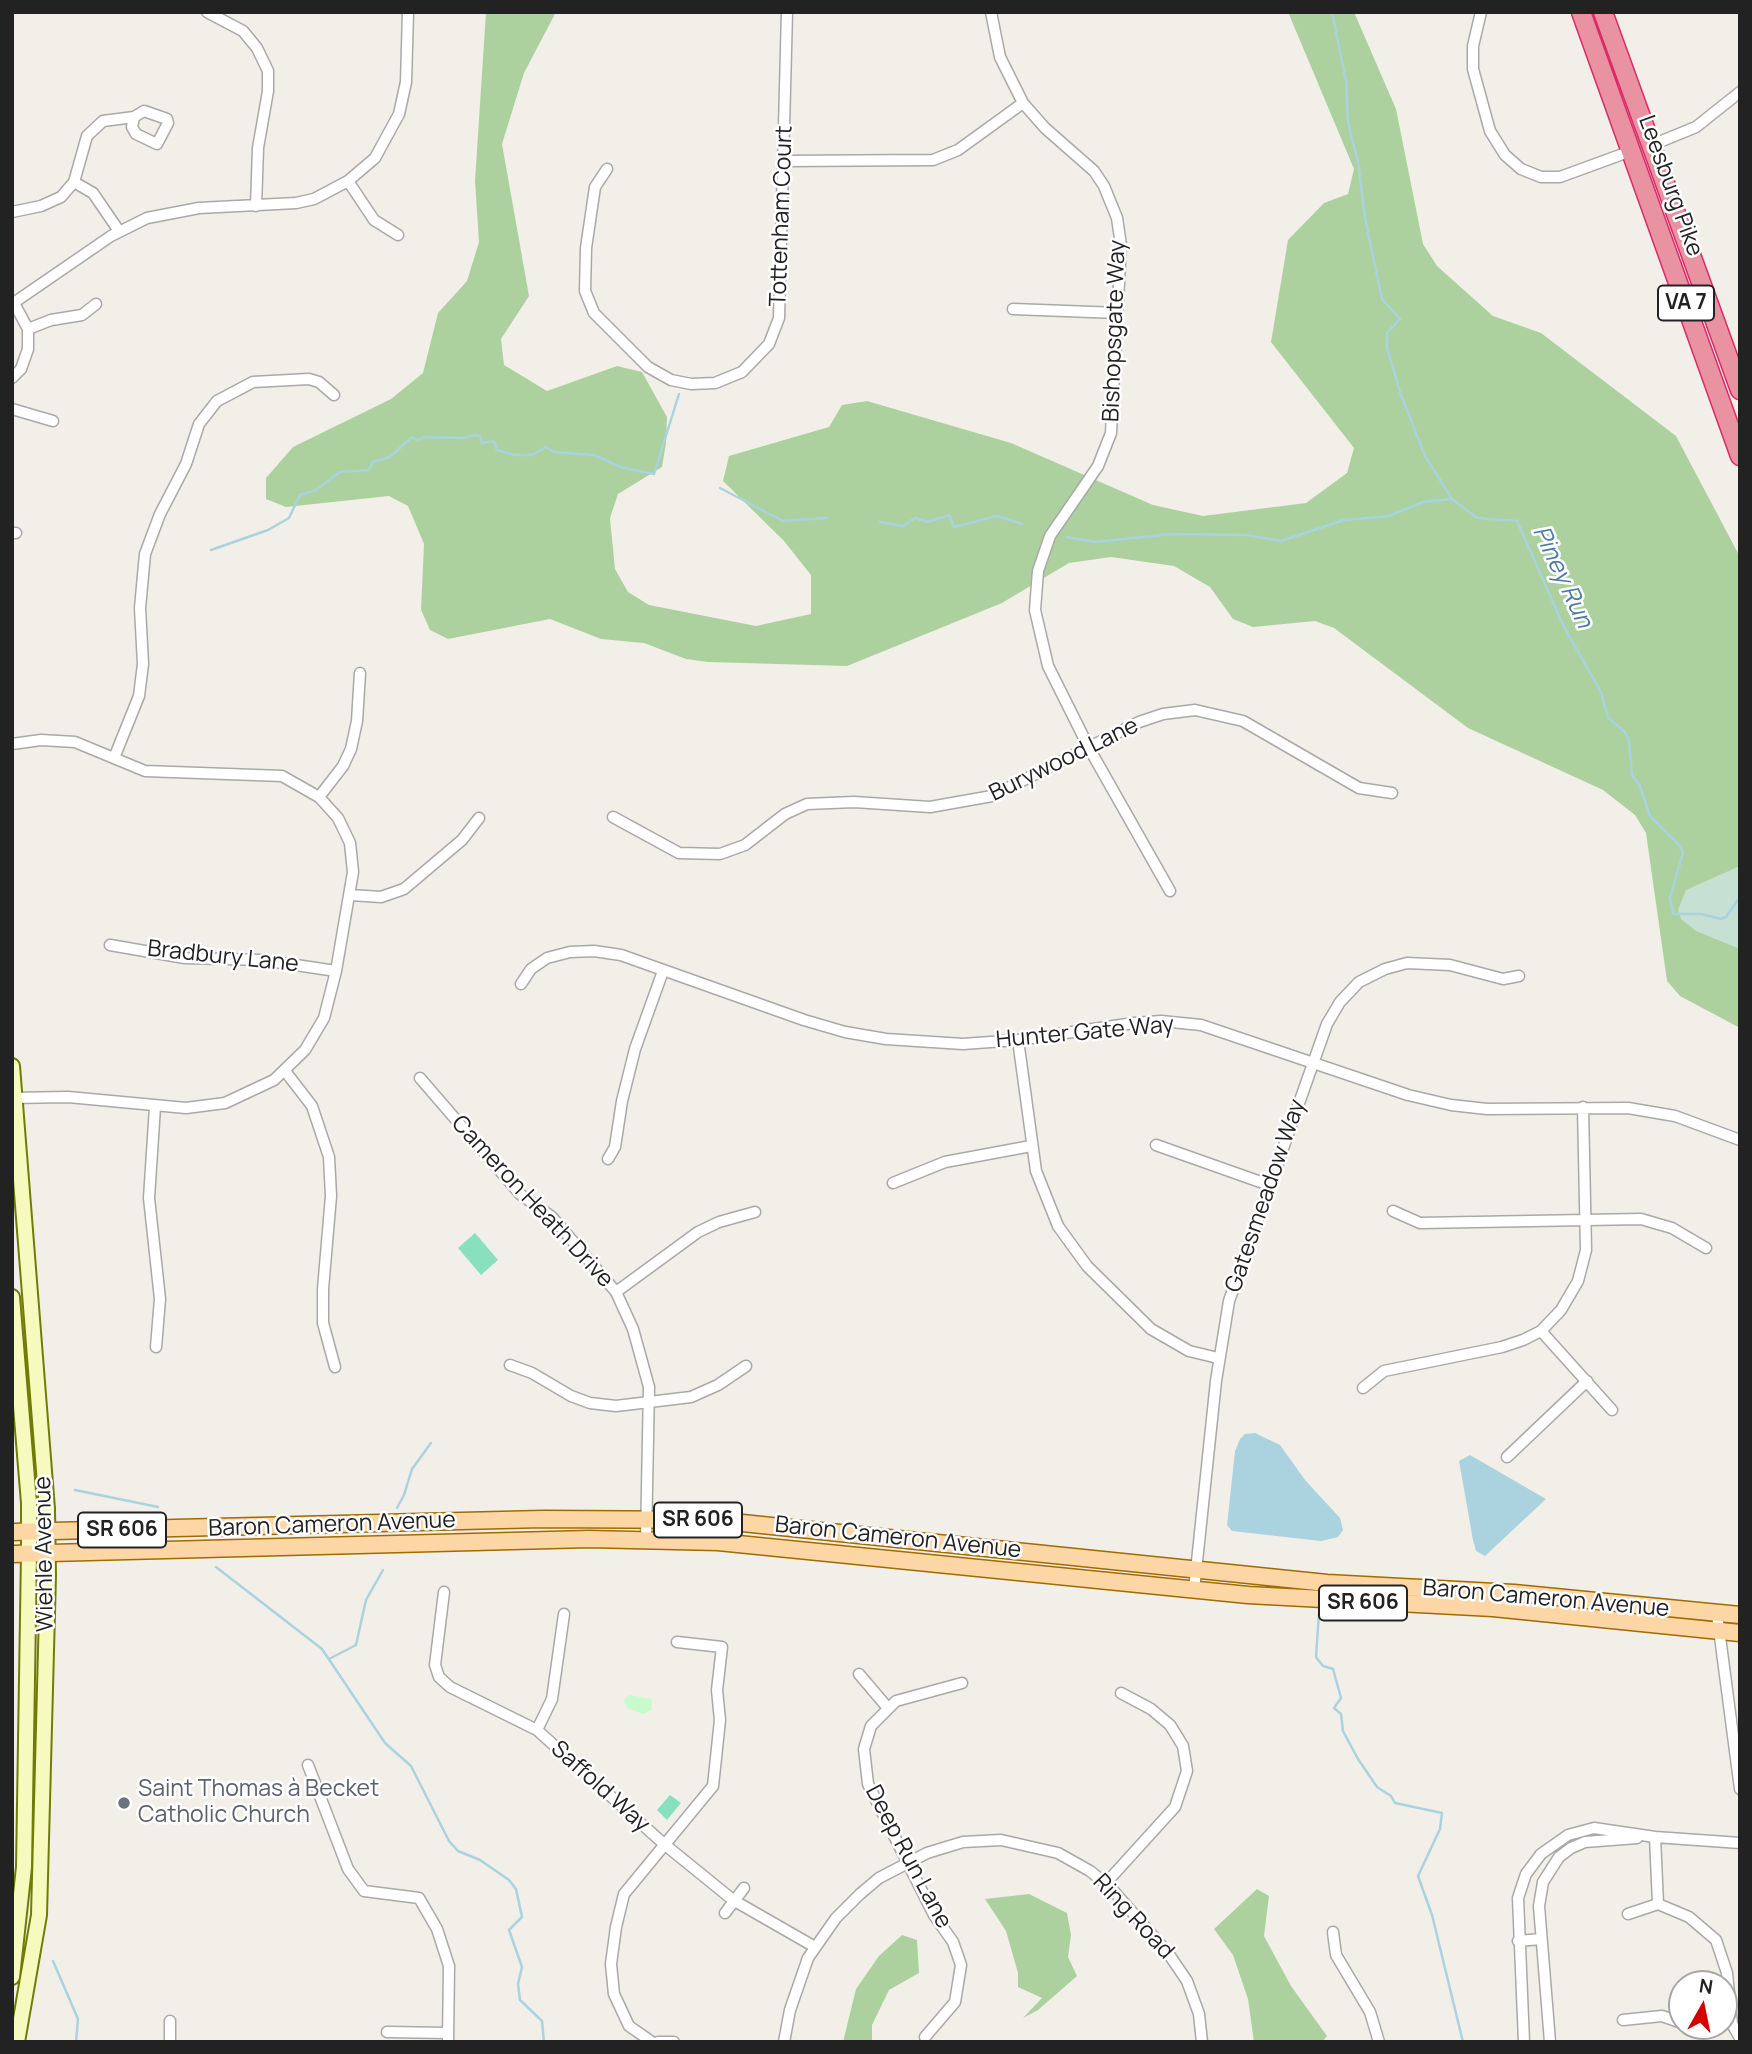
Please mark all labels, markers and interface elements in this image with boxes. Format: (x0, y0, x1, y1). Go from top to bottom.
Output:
street label: Leesburg Pike (1632, 112, 1708, 260)
street label: Tottenham Court (765, 125, 799, 307)
street label: Bishopsgate Way (1098, 239, 1132, 423)
road number: VA 7 (1658, 286, 1714, 320)
water label: Piney Run (1526, 521, 1598, 633)
street label: Burywood Lane (985, 712, 1143, 808)
street label: Bradbury Lane (146, 935, 300, 979)
street label: Hunter Gate Way (995, 1011, 1175, 1055)
street label: Gatesmeadow Way (1220, 1096, 1312, 1296)
street label: Cameron Heath Drive (445, 1110, 619, 1294)
street label: Wiehle Avenue (30, 1476, 60, 1632)
road number: SR 606 (654, 1502, 742, 1538)
street label: Baron Cameron Avenue (208, 1507, 456, 1543)
street label: Baron Cameron Avenue (773, 1511, 1023, 1565)
road number: SR 606 (78, 1512, 166, 1548)
street label: Baron Cameron Avenue (1421, 1574, 1671, 1624)
road number: SR 606 (1319, 1586, 1407, 1620)
street label: Saffold Way (545, 1735, 655, 1839)
place label: Saint Thomas à Becket Catholic Church (138, 1776, 379, 1830)
street label: Deep Run Lane (859, 1781, 957, 1933)
marker: Saint Thomas à Becket Catholic Church (116, 1795, 132, 1811)
street label: Ring Road (1087, 1869, 1179, 1965)
north arrow (1668, 1970, 1738, 2040)
text: N (1697, 1972, 1715, 2000)

